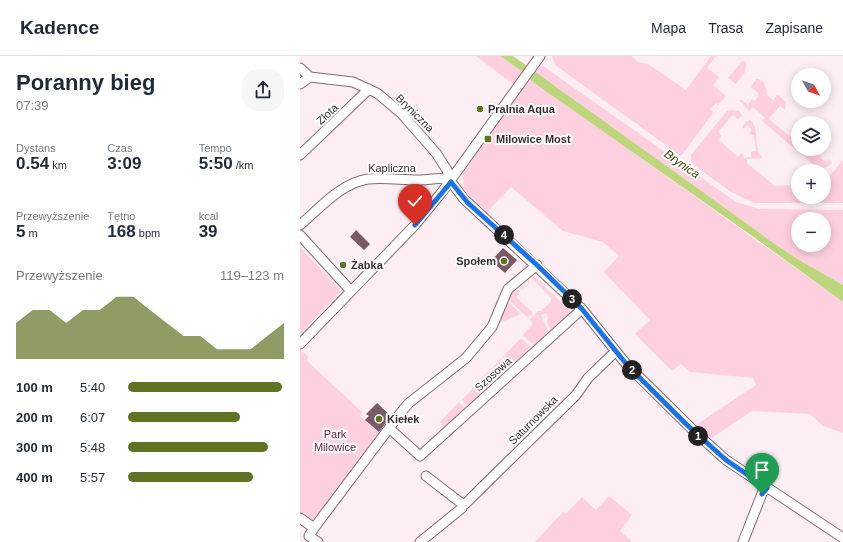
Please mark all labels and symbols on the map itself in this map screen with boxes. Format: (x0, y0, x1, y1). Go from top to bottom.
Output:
north arrow (791, 68, 831, 108)
street label: Bryniczna (394, 92, 437, 135)
street label: Złota (314, 101, 341, 127)
place label: Pralnia Aqua (488, 103, 556, 115)
marker: Pralnia Aqua (475, 104, 485, 114)
place label: Milowice Most (496, 133, 571, 145)
marker: Milowice Most (483, 134, 493, 144)
water label: Brynica (662, 147, 703, 181)
street label: Kapliczna (368, 162, 417, 174)
pin (398, 184, 432, 225)
pin: 4 (494, 225, 514, 245)
place label: Społem (456, 255, 496, 267)
marker: Społem (499, 256, 509, 266)
place label: Żabka (351, 259, 384, 271)
marker: Żabka (338, 260, 348, 270)
pin: 3 (562, 289, 582, 309)
street label: Szosowa (472, 354, 514, 393)
pin: 2 (622, 360, 642, 380)
street label: Saturnowska (506, 393, 560, 447)
place label: Kiełek (387, 413, 420, 425)
marker: Kiełek (374, 414, 384, 424)
pin: 1 (688, 426, 708, 446)
park label: Park Milowice (314, 428, 356, 453)
pin (745, 453, 779, 494)

